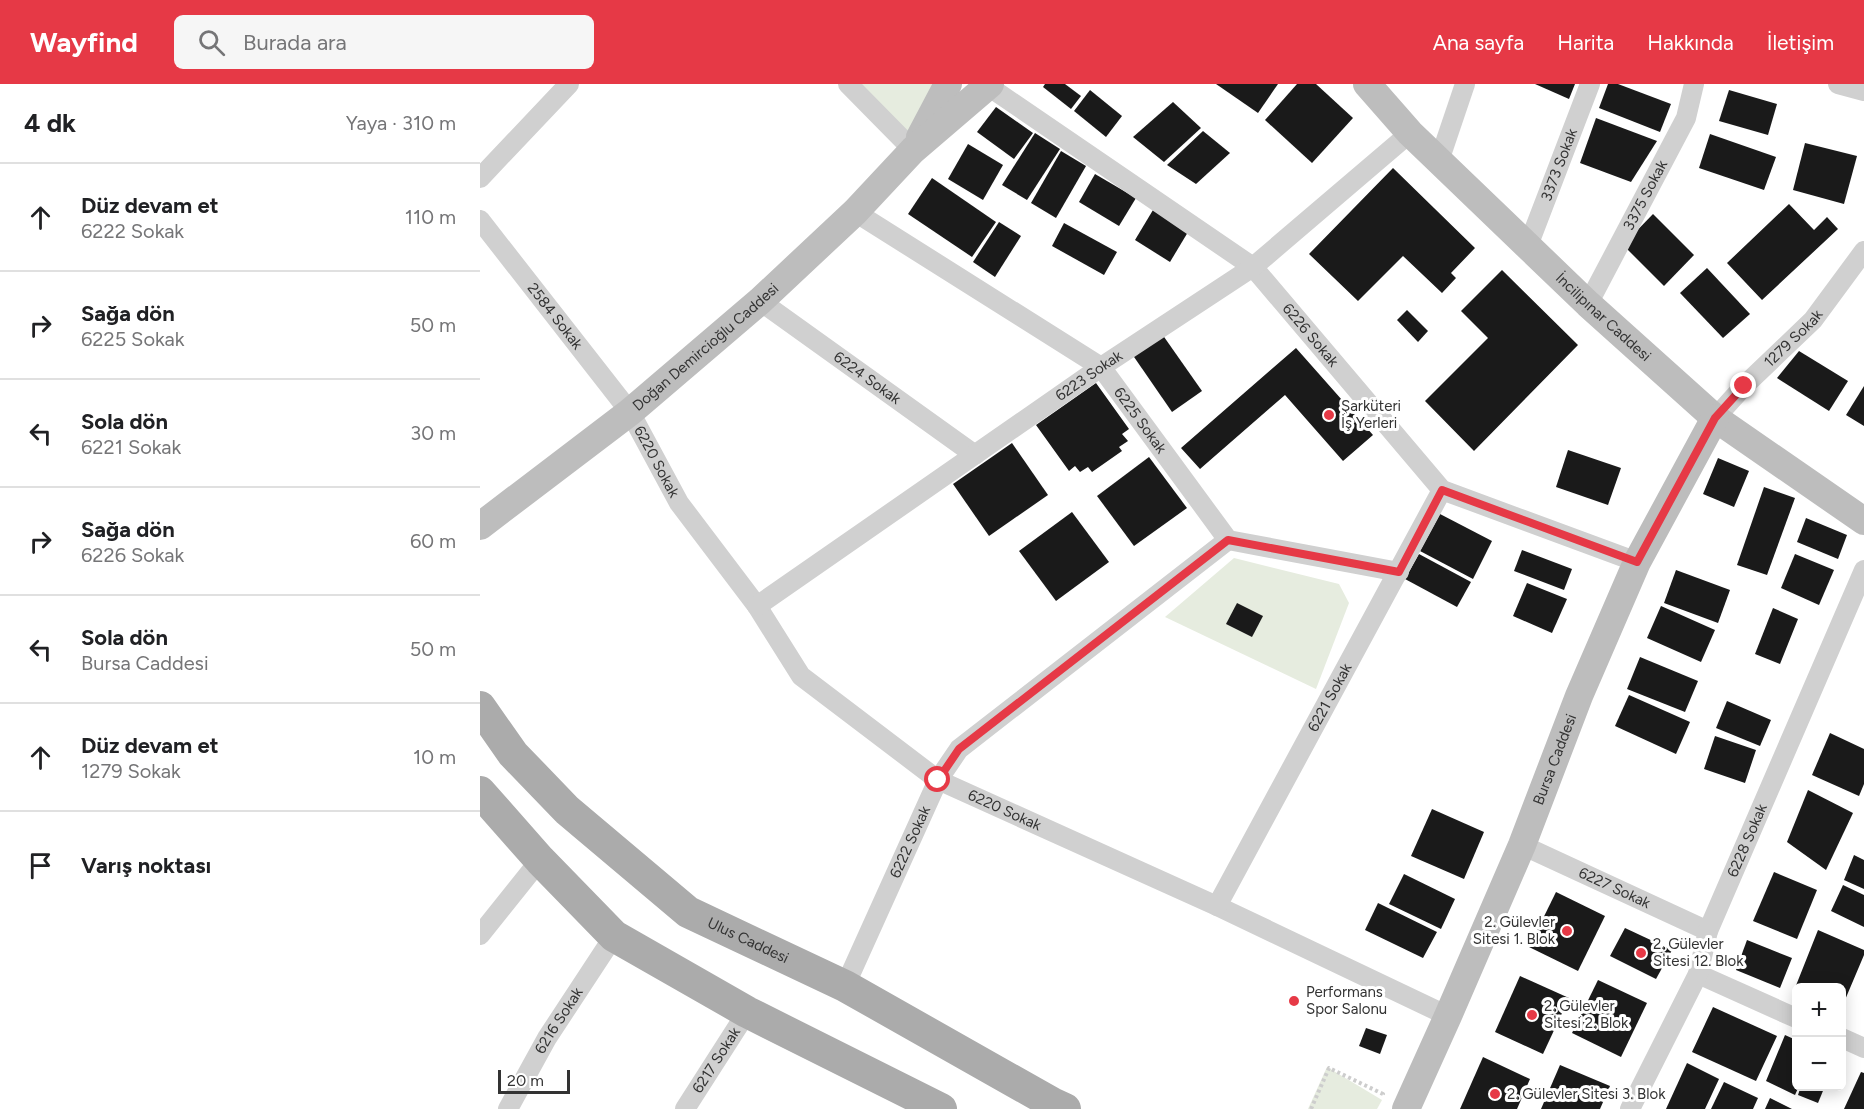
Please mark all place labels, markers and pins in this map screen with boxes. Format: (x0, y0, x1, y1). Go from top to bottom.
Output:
place label: Şarküteri İş Yerleri (1341, 397, 1401, 432)
marker: Şarküteri İş Yerleri (1322, 408, 1336, 422)
place label: 2. Gülevler Sitesi 1. Blok (1473, 913, 1556, 948)
marker: 2. Gülevler Sitesi 1. Blok (1560, 924, 1574, 938)
place label: 2. Gülevler Sitesi 12. Blok (1653, 935, 1744, 970)
marker: 2. Gülevler Sitesi 12. Blok (1634, 946, 1648, 960)
place label: Performans Spor Salonu (1306, 983, 1387, 1018)
marker: Performans Spor Salonu (1287, 994, 1301, 1008)
place label: 2. Gülevler Sitesi 2. Blok (1544, 997, 1629, 1032)
marker: 2. Gülevler Sitesi 2. Blok (1525, 1008, 1539, 1022)
place label: 2. Gülevler Sitesi 3. Blok (1507, 1085, 1666, 1103)
marker: 2. Gülevler Sitesi 3. Blok (1488, 1087, 1502, 1101)

